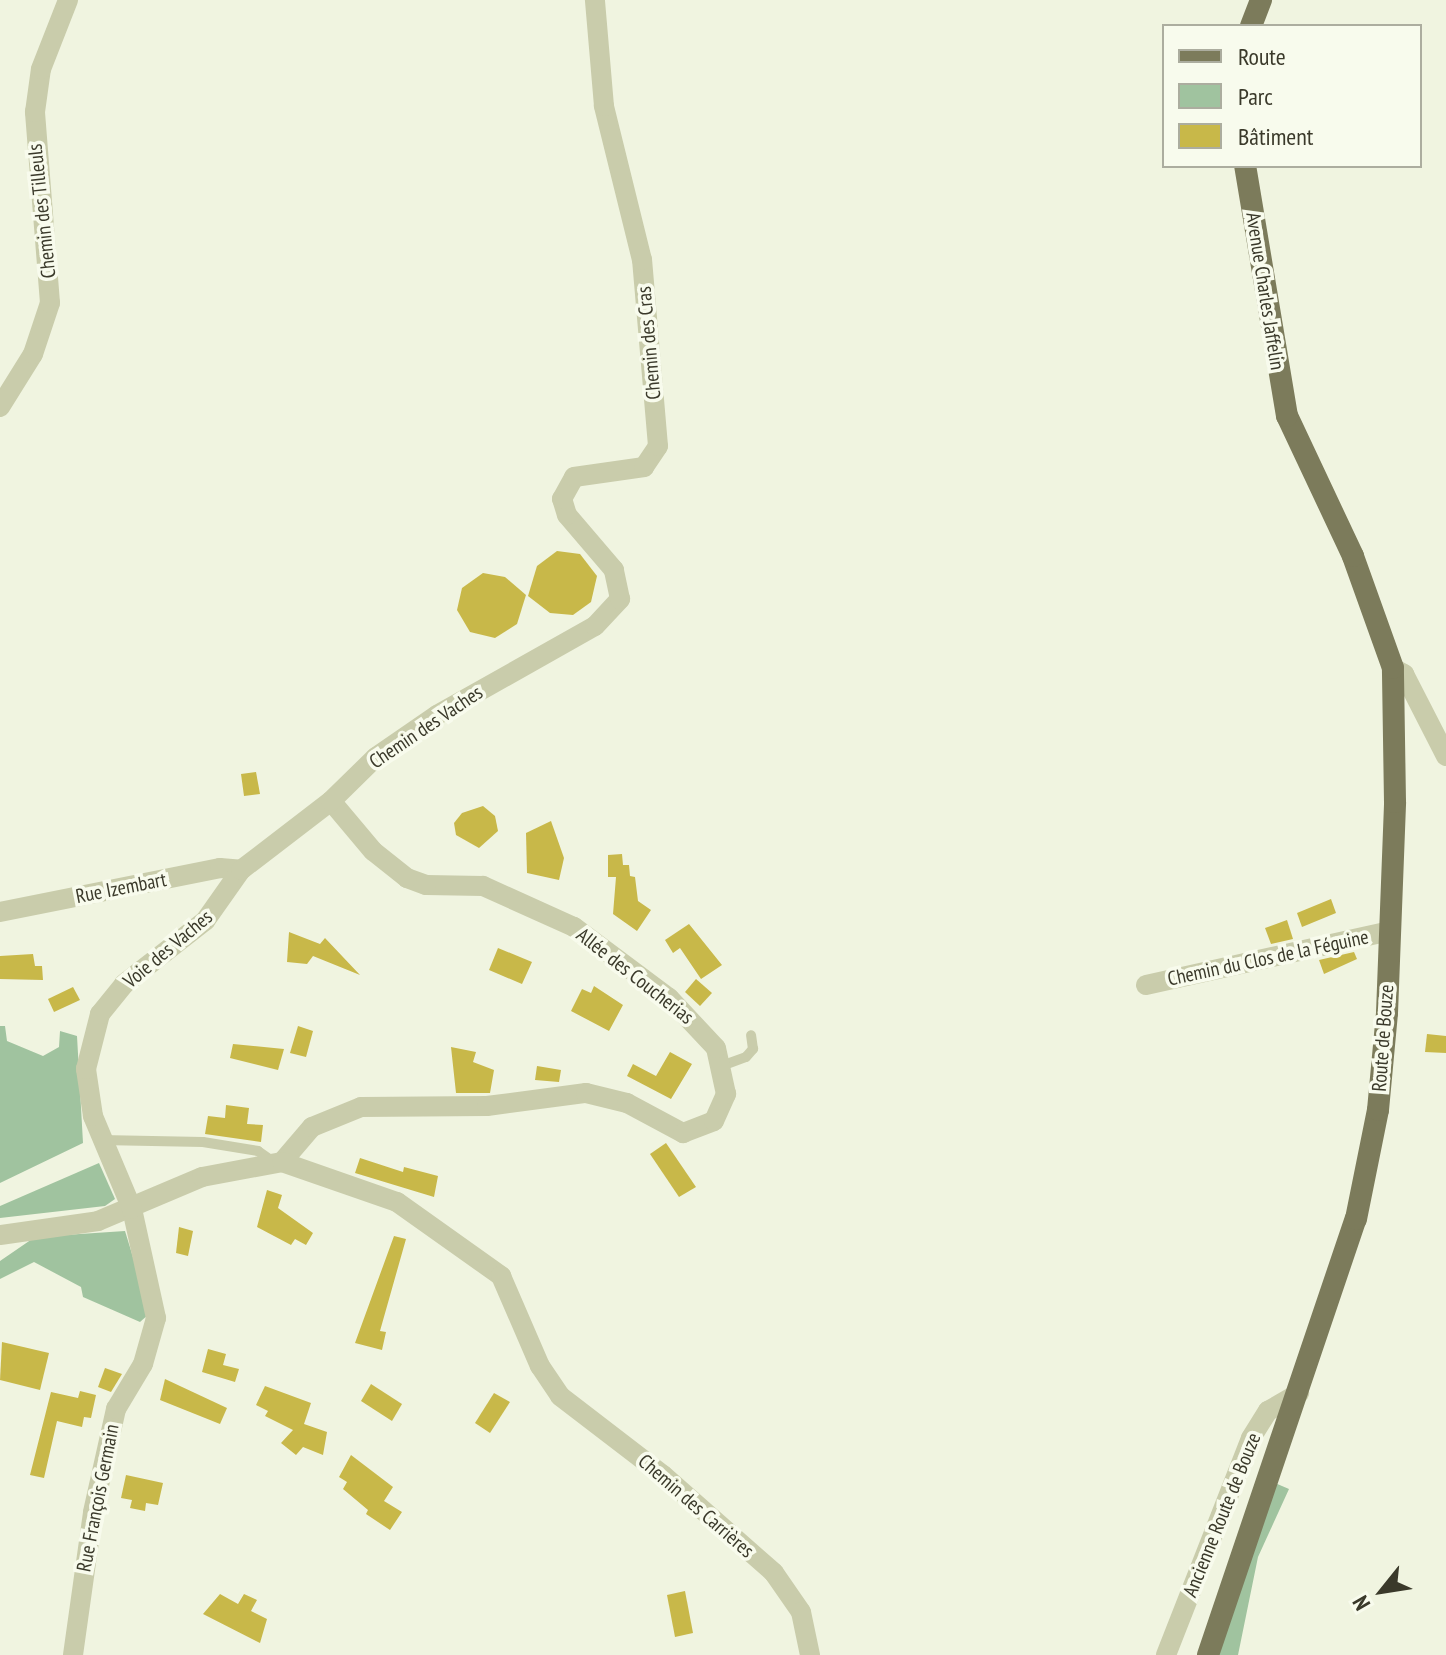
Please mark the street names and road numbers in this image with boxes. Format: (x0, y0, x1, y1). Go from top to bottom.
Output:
street label: Chemin des Tilleuls (23, 142, 61, 280)
street label: Avenue Charles Jaffelin (1241, 211, 1289, 371)
street label: Chemin des Cras (632, 285, 666, 401)
street label: Chemin des Vaches (365, 680, 487, 774)
street label: Rue Izembart (74, 867, 168, 909)
street label: Voie des Vaches (119, 905, 217, 993)
street label: Allée des Coucherias (572, 923, 698, 1029)
street label: Chemin du Clos de la Féguine (1165, 925, 1371, 991)
street label: Route de Bouze (1367, 984, 1399, 1092)
street label: Rue François Germain (72, 1422, 124, 1574)
street label: Ancienne Route de Bouze (1178, 1429, 1266, 1601)
street label: Chemin des Carrières (633, 1449, 759, 1563)

